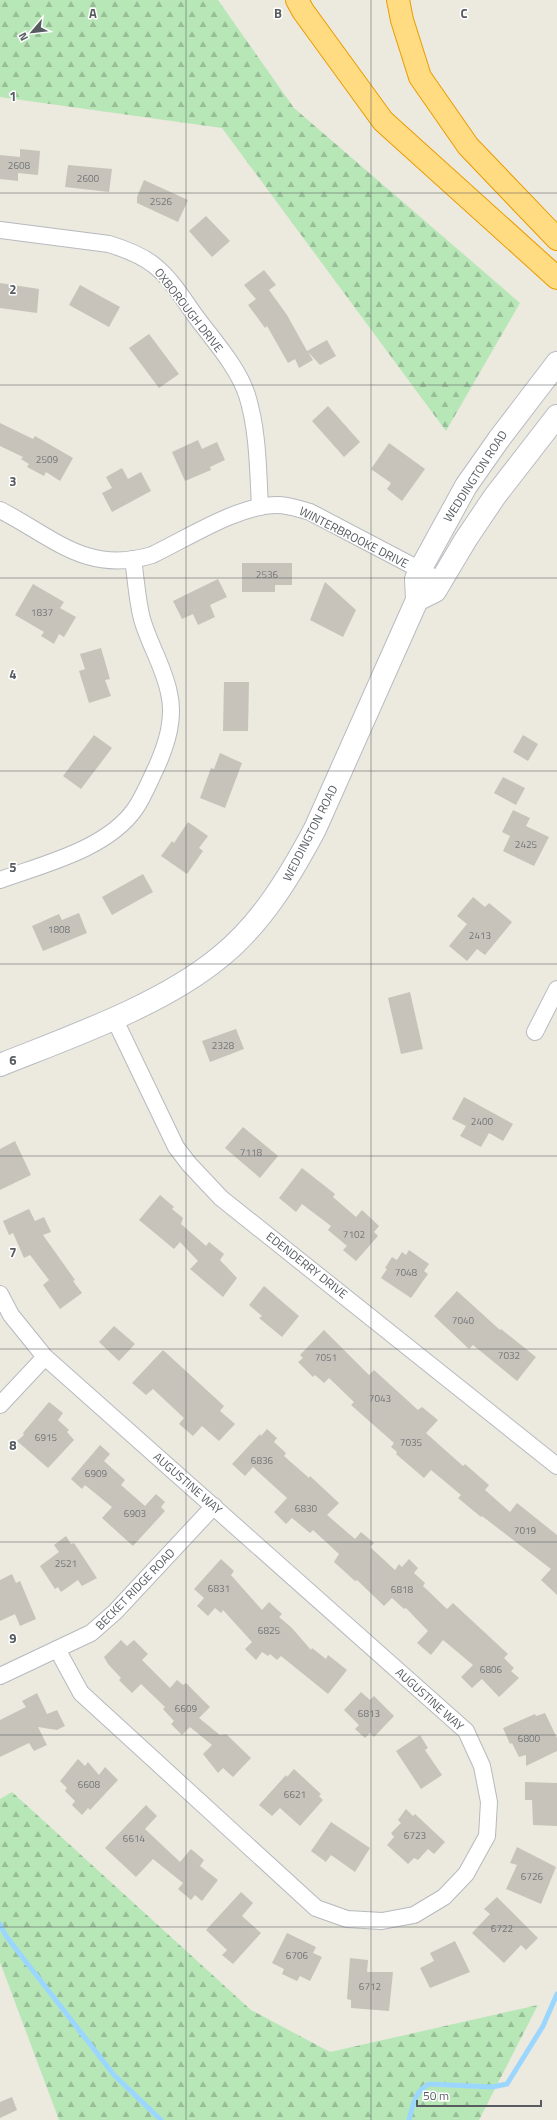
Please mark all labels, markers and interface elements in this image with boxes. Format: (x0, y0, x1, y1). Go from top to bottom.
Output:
text: A (89, 3, 97, 23)
text: B (274, 3, 282, 23)
text: C (460, 3, 468, 23)
north arrow (12, 12, 52, 52)
text: N (14, 30, 32, 44)
text: 1 (9, 86, 17, 106)
house number: 2608 (8, 158, 31, 173)
house number: 2600 (77, 171, 100, 186)
house number: 2526 (150, 194, 173, 209)
street label: OXBOROUGH DRIVE (150, 264, 228, 357)
text: 2 (9, 279, 17, 299)
street label: WEDDINGTON ROAD (438, 426, 512, 526)
house number: 2509 (36, 452, 59, 467)
text: 3 (9, 471, 17, 491)
street label: WINTERBROOKE DRIVE (296, 501, 412, 573)
house number: 2536 (256, 567, 279, 582)
house number: 1837 (31, 605, 53, 620)
text: 4 (9, 664, 17, 684)
street label: WEDDINGTON ROAD (277, 781, 343, 885)
house number: 2425 (515, 837, 538, 852)
text: 5 (9, 857, 17, 877)
house number: 1808 (48, 922, 71, 937)
house number: 2413 (469, 928, 491, 943)
house number: 2328 (212, 1038, 235, 1053)
text: 6 (9, 1050, 17, 1070)
house number: 2400 (471, 1114, 494, 1129)
house number: 7118 (240, 1145, 263, 1160)
street label: EDENDERRY DRIVE (262, 1227, 352, 1303)
house number: 7102 (343, 1227, 365, 1242)
text: 7 (9, 1242, 17, 1262)
house number: 7048 (395, 1265, 418, 1280)
house number: 7040 (452, 1313, 475, 1328)
house number: 7032 (498, 1348, 520, 1363)
house number: 7051 (315, 1350, 337, 1365)
house number: 7043 (369, 1391, 391, 1406)
house number: 6915 (35, 1430, 58, 1445)
text: 8 (9, 1435, 17, 1455)
house number: 7035 (400, 1435, 423, 1450)
street label: AUGUSTINE WAY (149, 1447, 227, 1519)
house number: 6836 (251, 1453, 274, 1468)
house number: 6909 (85, 1466, 108, 1481)
house number: 6830 (295, 1501, 318, 1516)
house number: 6903 (124, 1506, 146, 1521)
house number: 7019 (514, 1523, 537, 1538)
street label: BECKET RIDGE ROAD (91, 1543, 179, 1634)
house number: 2521 (55, 1556, 77, 1571)
house number: 6831 (208, 1581, 230, 1596)
house number: 6818 (391, 1582, 414, 1597)
house number: 6825 (258, 1623, 281, 1638)
text: 9 (9, 1628, 17, 1648)
house number: 6806 (480, 1662, 503, 1677)
street label: AUGUSTINE WAY (392, 1663, 469, 1735)
house number: 6609 (175, 1701, 198, 1716)
house number: 6813 (358, 1706, 380, 1721)
house number: 6800 (518, 1731, 541, 1746)
house number: 6608 (78, 1777, 101, 1792)
house number: 6621 (284, 1787, 306, 1802)
house number: 6723 (404, 1828, 426, 1843)
house number: 6614 (123, 1831, 146, 1846)
house number: 6726 (521, 1869, 544, 1884)
house number: 6722 (491, 1921, 513, 1936)
house number: 6706 (286, 1948, 309, 1963)
house number: 6712 (359, 1979, 381, 1994)
scale bar (417, 2082, 541, 2108)
text: 50 m (423, 2086, 449, 2105)

